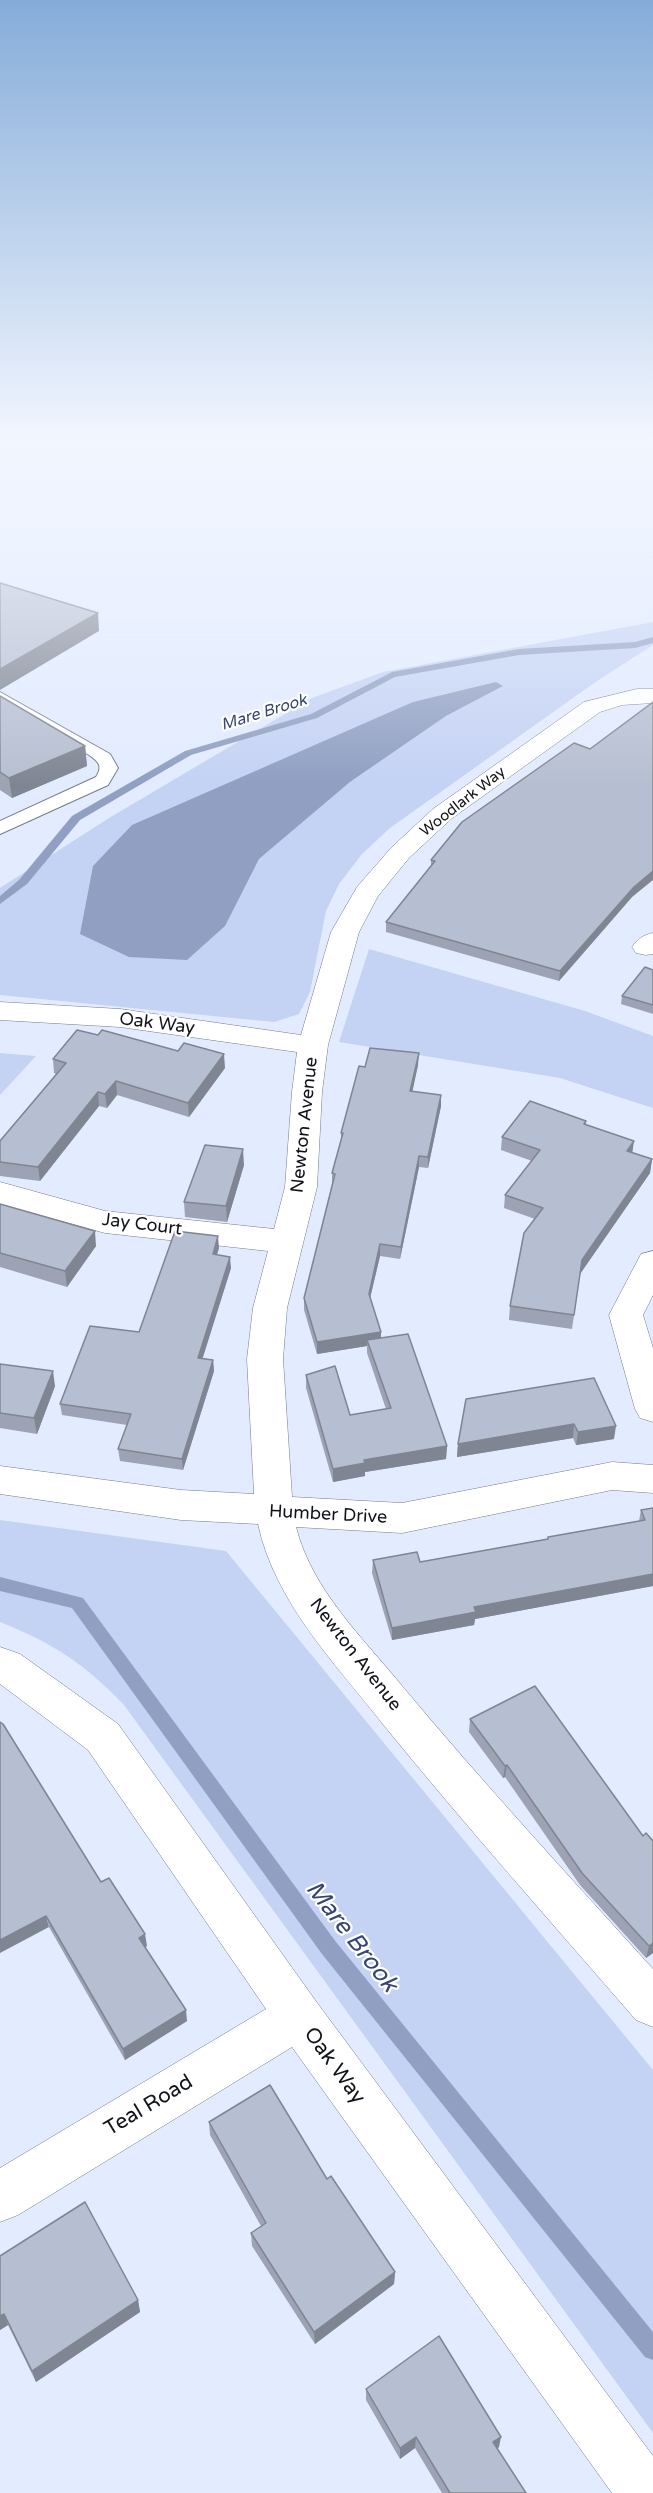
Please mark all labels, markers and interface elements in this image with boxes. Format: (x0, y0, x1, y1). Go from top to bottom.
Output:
water label: Mare Brook (219, 691, 309, 735)
street label: Woodlark Way (417, 763, 509, 841)
street label: Oak Way (118, 1009, 196, 1039)
street label: Newton Avenue (287, 1056, 323, 1194)
street label: Jay Court (101, 1209, 183, 1241)
street label: Humber Drive (268, 1501, 388, 1529)
street label: Newton Avenue (304, 1594, 406, 1716)
water label: Mare Brook (299, 1876, 403, 1998)
street label: Oak Way (298, 2023, 370, 2109)
street label: Teal Road (100, 2070, 198, 2142)

